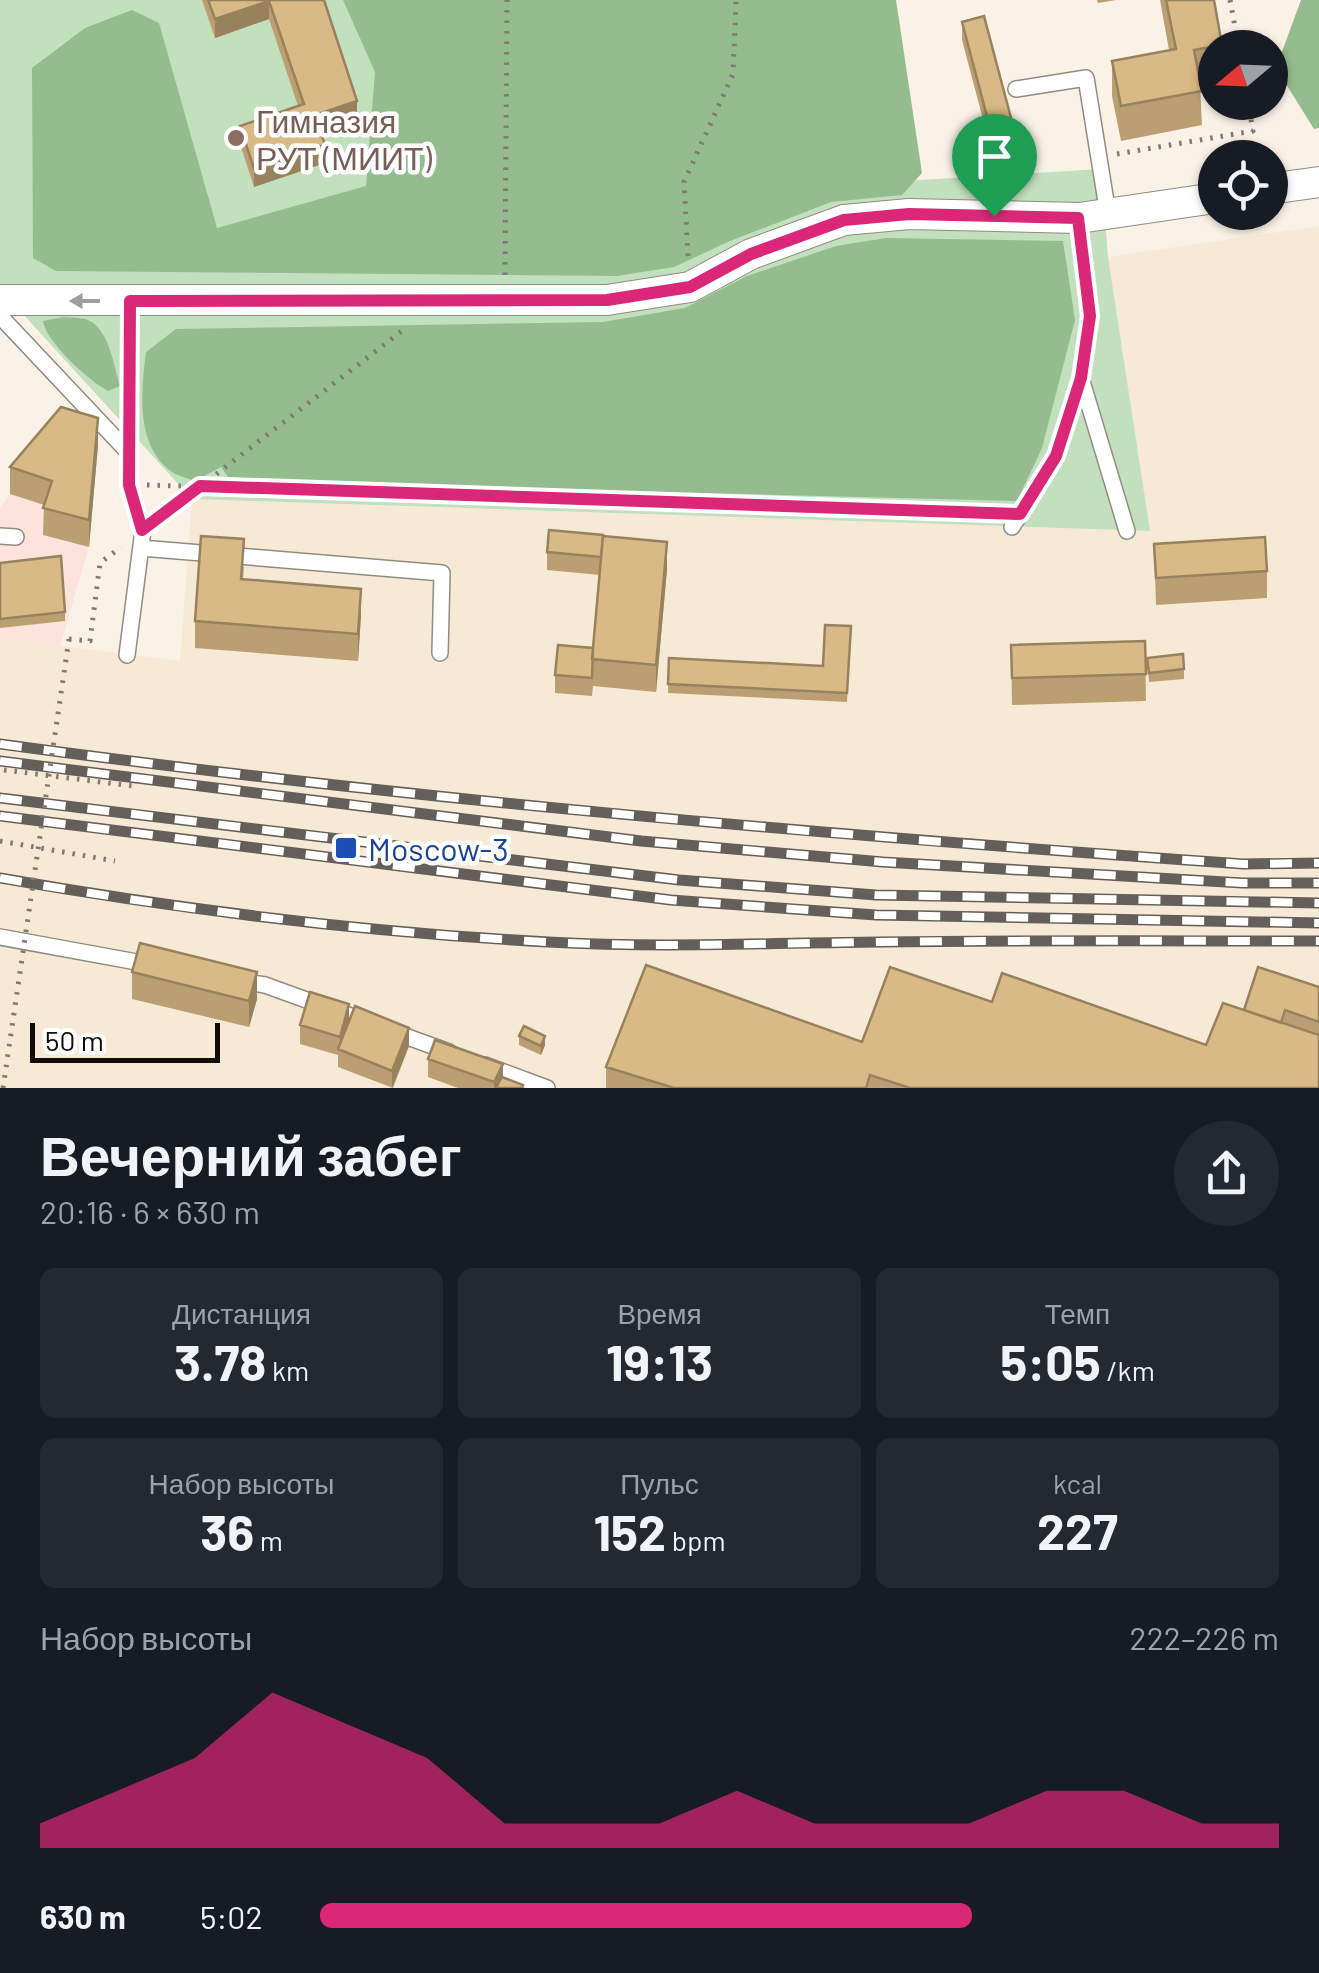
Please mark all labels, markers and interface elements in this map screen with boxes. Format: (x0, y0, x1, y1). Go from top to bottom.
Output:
north arrow (1198, 30, 1288, 120)
map controls (1198, 30, 1288, 230)
place label: Гимназия РУТ (МИИТ) (256, 101, 432, 176)
pin (952, 114, 1037, 217)
marker: Гимназия РУТ (МИИТ) (225, 127, 247, 149)
icon: arrive (967, 129, 1022, 184)
button: locate (1198, 140, 1288, 230)
one-way arrow (68, 293, 100, 309)
place label: Moscow-3 (368, 829, 509, 867)
marker: Moscow-3 (333, 835, 359, 861)
scale bar (30, 1018, 220, 1062)
text: 50 m (45, 1023, 104, 1057)
text: Вечерний забег (40, 1121, 462, 1187)
button: share (1174, 1121, 1279, 1226)
text: 20:16 · 6 × 630 m (40, 1192, 260, 1230)
text: Дистанция (172, 1296, 311, 1330)
text: Время (617, 1296, 702, 1330)
text: Темп (1045, 1296, 1110, 1330)
text: 3.78 (174, 1331, 266, 1391)
text: 19:13 (606, 1331, 713, 1391)
text: 5:05 (1000, 1331, 1101, 1391)
text: km (266, 1353, 309, 1387)
text: /km (1101, 1353, 1155, 1387)
text: Набор высоты (149, 1466, 334, 1500)
text: Пульс (620, 1466, 699, 1500)
text: kcal (1053, 1466, 1102, 1500)
text: 227 (1037, 1500, 1118, 1560)
text: 36 (200, 1501, 254, 1561)
text: 152 (593, 1501, 666, 1561)
text: m (254, 1523, 283, 1557)
text: bpm (666, 1523, 726, 1557)
text: Набор высоты (40, 1618, 252, 1656)
text: 222–226 m (1129, 1618, 1279, 1656)
text: 630 m (40, 1897, 126, 1935)
text: 5:02 (200, 1897, 263, 1935)

